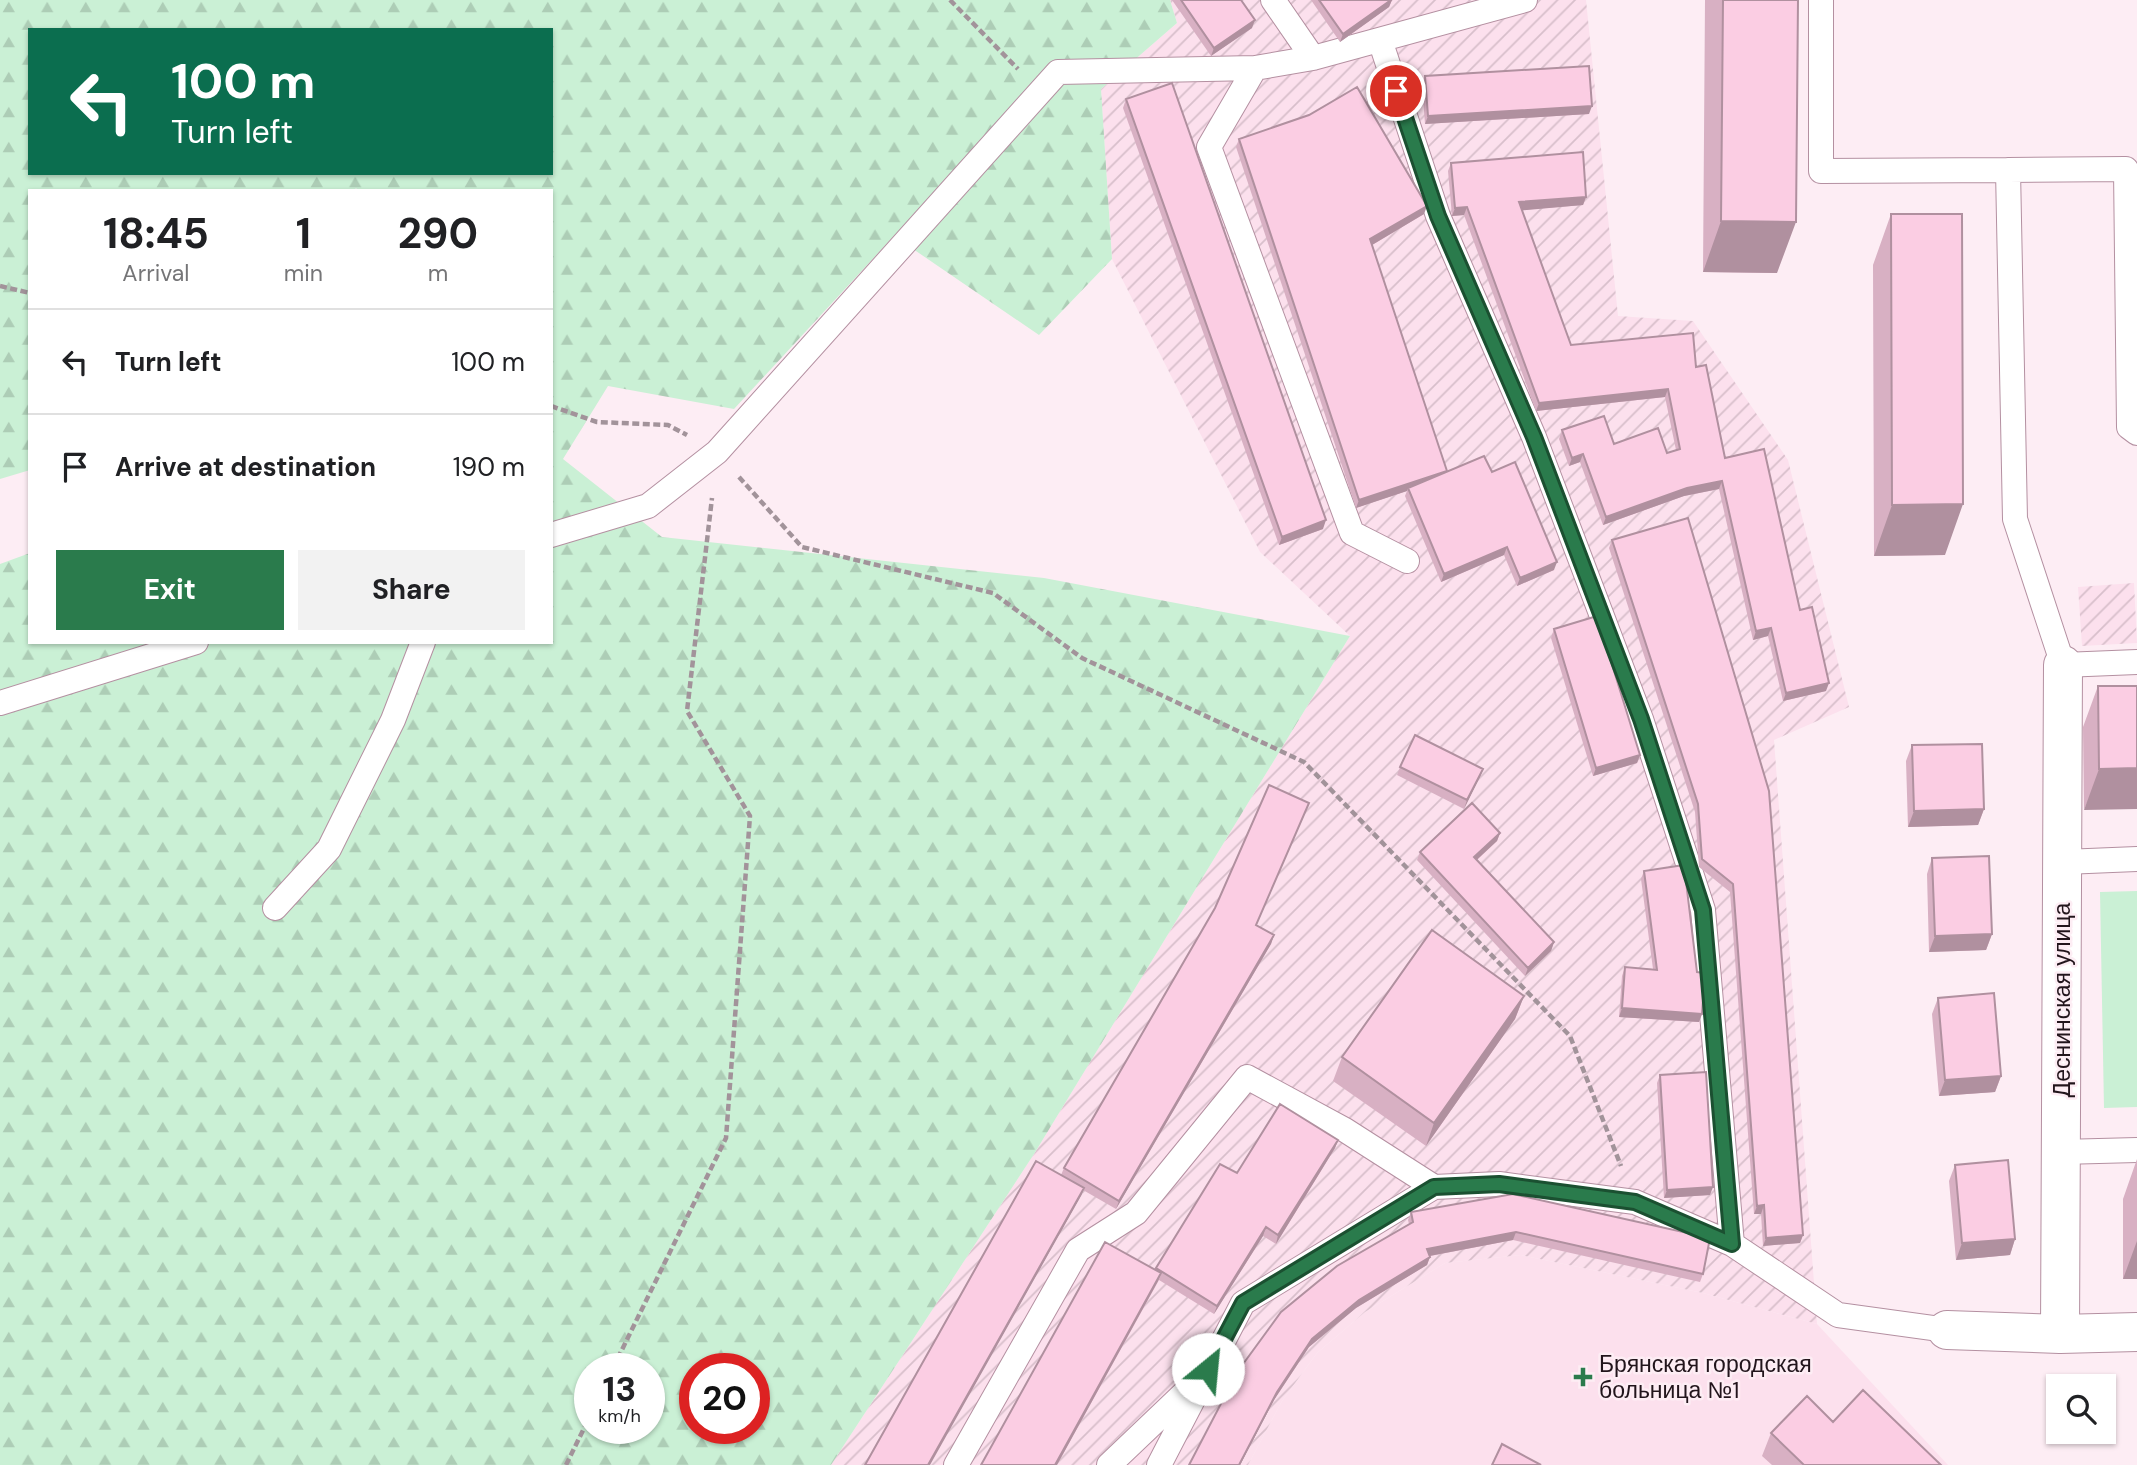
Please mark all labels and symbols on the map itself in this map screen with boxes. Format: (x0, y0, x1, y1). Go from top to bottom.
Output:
pin (1366, 61, 1426, 121)
street label: Деснинская улица (2047, 902, 2077, 1097)
position arrow (1171, 1332, 1245, 1406)
place label: Брянская городская больница №1 (1599, 1349, 1812, 1405)
speed limit sign: 20 (679, 1353, 770, 1444)
marker: Брянская городская больница №1 (1573, 1367, 1593, 1387)

